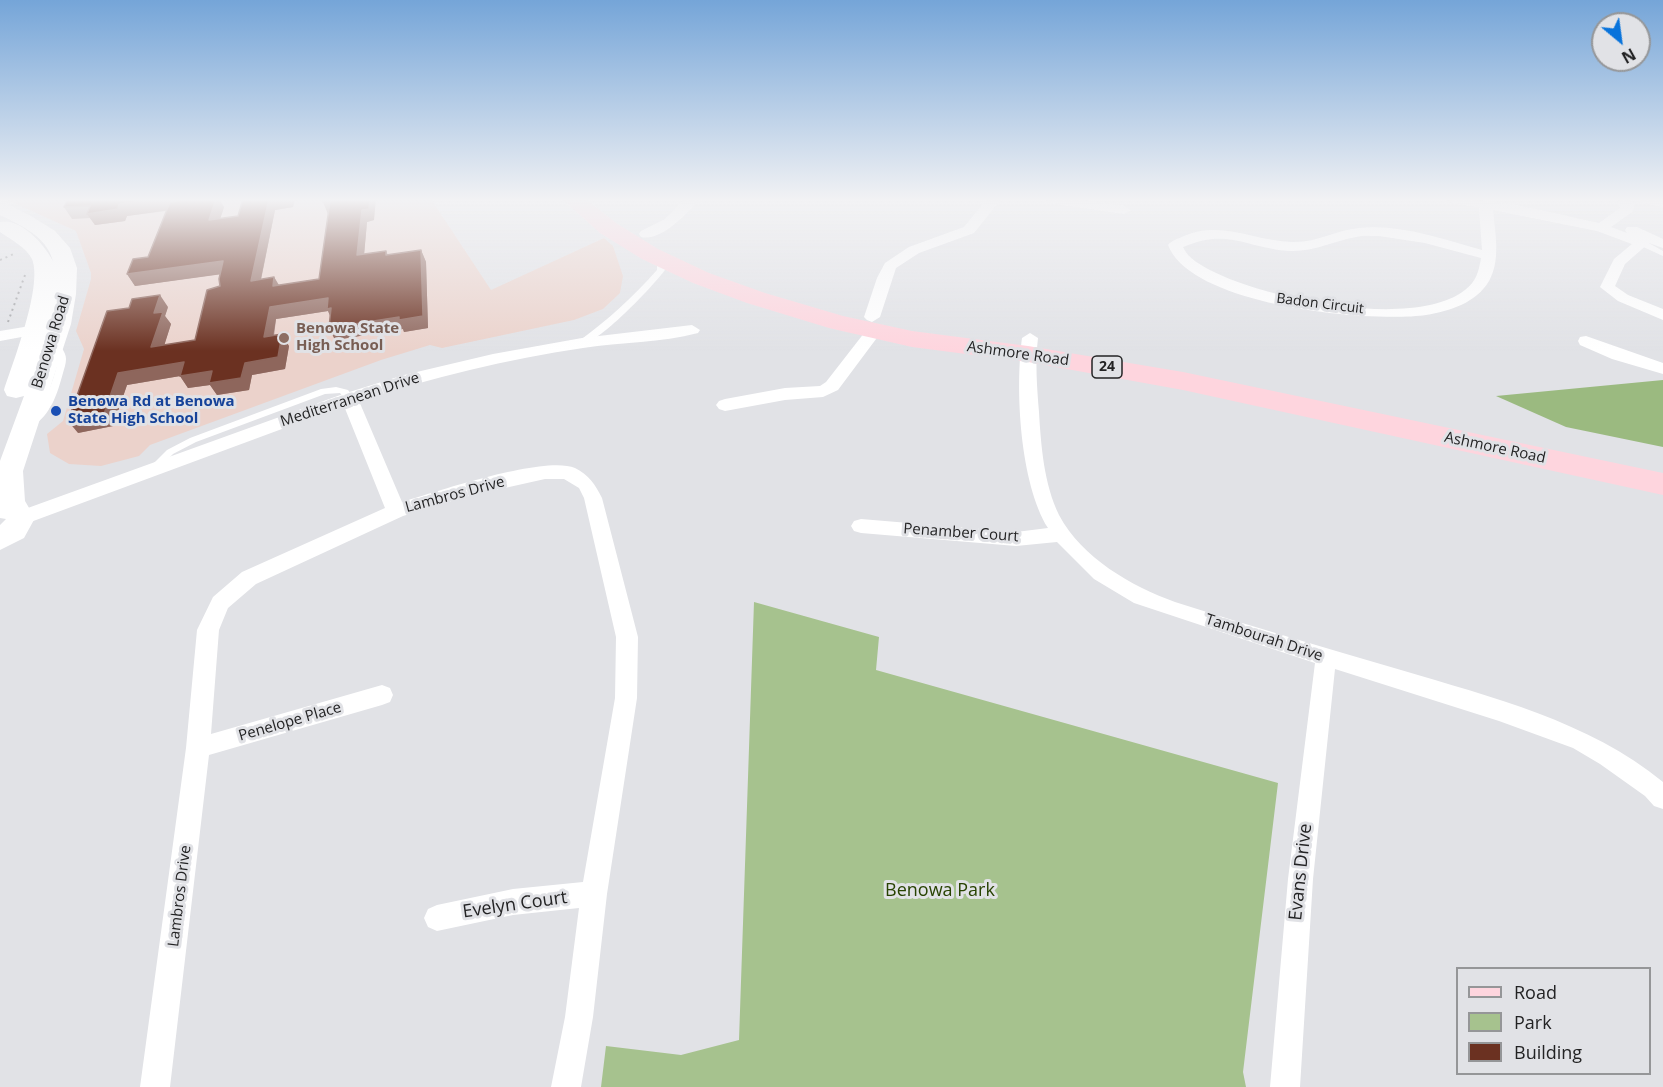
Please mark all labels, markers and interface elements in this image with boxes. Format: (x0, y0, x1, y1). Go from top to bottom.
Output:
north arrow (1591, 12, 1651, 72)
text: N (1618, 43, 1640, 69)
street label: Badon Circuit (1275, 290, 1365, 318)
street label: Benowa Road (28, 293, 74, 391)
place label: Benowa State High School (296, 320, 399, 355)
marker: Benowa State High School (277, 331, 291, 345)
street label: Ashmore Road (966, 338, 1070, 370)
road number: 24 (1092, 356, 1122, 378)
street label: Mediterranean Drive (278, 369, 422, 431)
place label: Benowa Rd at Benowa State High School (68, 393, 235, 428)
marker: Benowa Rd at Benowa State High School (49, 404, 63, 418)
street label: Ashmore Road (1443, 428, 1547, 468)
street label: Lambros Drive (403, 473, 507, 517)
street label: Penamber Court (903, 520, 1019, 546)
street label: Tambourah Drive (1203, 611, 1325, 665)
street label: Penelope Place (237, 699, 343, 745)
street label: Evans Drive (1285, 822, 1317, 922)
street label: Lambros Drive (165, 844, 195, 948)
park label: Benowa Park (885, 880, 995, 902)
street label: Evelyn Court (461, 887, 569, 923)
legend (1456, 967, 1651, 1075)
text: Road (1514, 980, 1557, 1004)
text: Park (1514, 1010, 1552, 1034)
text: Building (1514, 1040, 1582, 1064)

